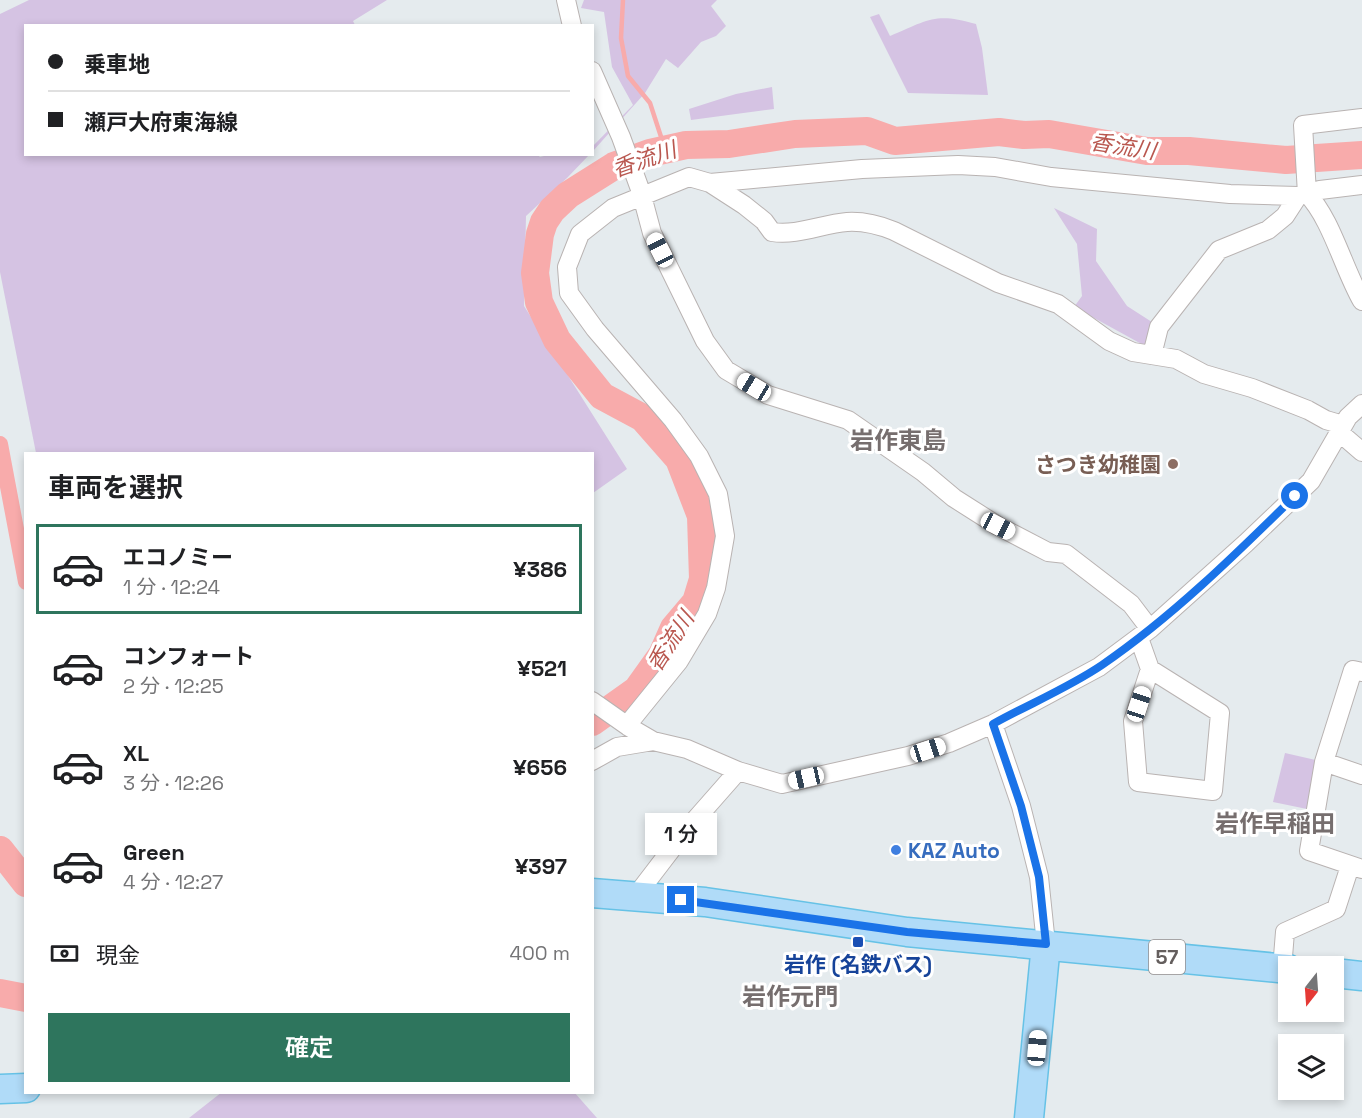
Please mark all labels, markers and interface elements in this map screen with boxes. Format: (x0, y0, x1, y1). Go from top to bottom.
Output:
text: 乗車地 (84, 50, 150, 78)
text: 瀬戸大府東海線 (84, 108, 238, 136)
water label: 香流川 (1088, 127, 1160, 165)
water label: 香流川 (608, 134, 682, 183)
car (644, 230, 676, 270)
car (734, 370, 774, 404)
district label: 岩作東島 (850, 425, 946, 456)
place label: さつき幼稚園 (1035, 451, 1161, 478)
marker: さつき幼稚園 (1166, 457, 1180, 471)
text: 車両を選択 (48, 470, 183, 505)
route start (1281, 482, 1308, 509)
car (978, 510, 1018, 542)
icon: car (51, 542, 105, 596)
text: エコノミー (123, 543, 233, 571)
text: ¥386 (513, 555, 567, 583)
text: 1 分 · 12:24 (123, 574, 220, 600)
water label: 香流川 (640, 604, 701, 676)
icon: car (51, 641, 105, 695)
text: コンフォート (123, 642, 254, 670)
text: ¥521 (517, 654, 567, 682)
text: 2 分 · 12:25 (123, 673, 224, 699)
car (1125, 684, 1153, 724)
car (908, 736, 948, 764)
text: XL (123, 739, 149, 767)
icon: car (51, 740, 105, 794)
text: ¥656 (513, 753, 567, 781)
car (786, 765, 826, 791)
text: 3 分 · 12:26 (123, 770, 224, 796)
district label: 岩作早稲田 (1215, 808, 1335, 839)
callout: 1 分 (645, 813, 717, 855)
text: 1 分 (664, 821, 698, 847)
place label: KAZ Auto (908, 837, 1000, 864)
text: Green (123, 838, 185, 866)
icon: car (51, 839, 105, 893)
marker: KAZ Auto (889, 843, 903, 857)
text: ¥397 (515, 852, 567, 880)
text: 4 分 · 12:27 (123, 869, 223, 895)
route end (667, 886, 694, 913)
marker: 岩作 (名鉄バス) (851, 935, 865, 949)
icon: cash (48, 937, 81, 970)
text: 400 m (510, 940, 570, 966)
road number: 57 (1149, 940, 1185, 974)
text: 現金 (96, 941, 140, 969)
place label: 岩作 (名鉄バス) (784, 951, 932, 978)
north arrow (1278, 956, 1344, 1022)
map controls (1278, 956, 1344, 1100)
district label: 岩作元門 (742, 981, 838, 1012)
button: 確定 (48, 1013, 570, 1082)
car (1026, 1029, 1048, 1067)
button: layers (1278, 1034, 1344, 1100)

